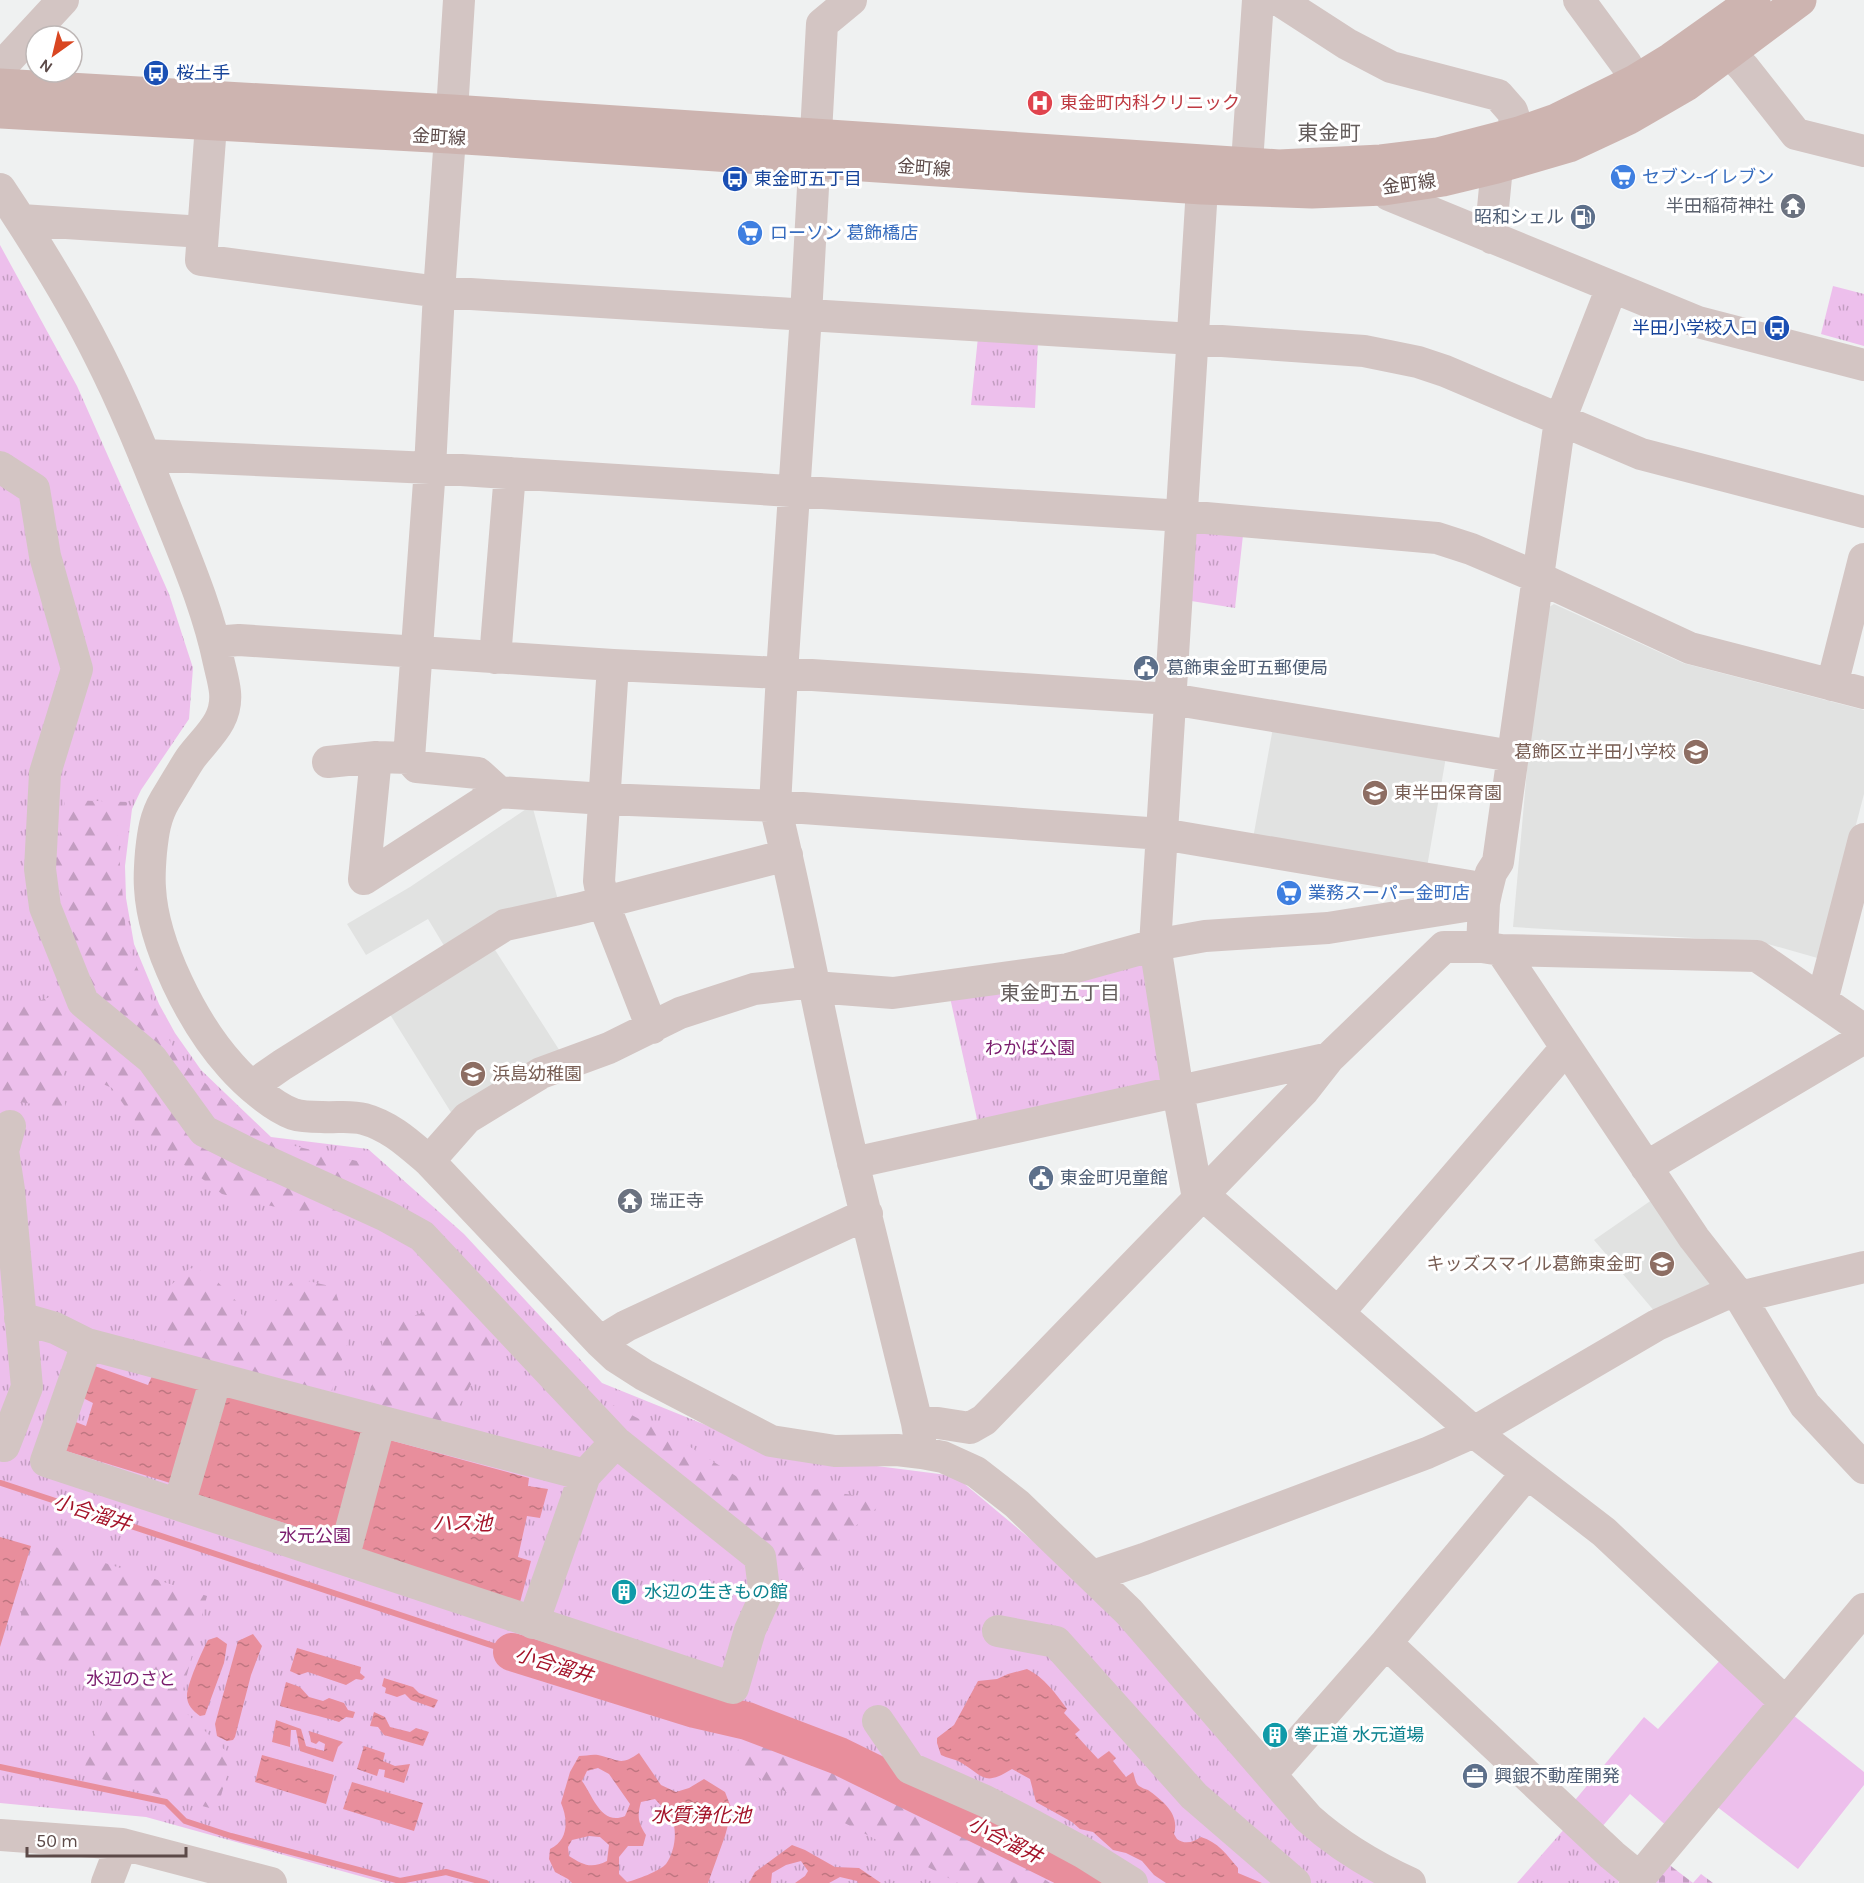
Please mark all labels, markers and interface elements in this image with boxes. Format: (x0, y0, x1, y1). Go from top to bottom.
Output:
north arrow (24, 24, 84, 84)
text: N (36, 55, 56, 77)
bus stop icon: 桜土手 (141, 58, 171, 88)
place label: 桜土手 (176, 62, 230, 84)
hospital icon: 東金町内科クリニック (1025, 88, 1055, 118)
place label: 東金町内科クリニック (1060, 92, 1240, 114)
district label: 東金町 (1298, 121, 1361, 145)
street label: 金町線 (411, 125, 467, 149)
street label: 金町線 (896, 155, 952, 181)
supermarket icon: セブン-イレブン (1608, 162, 1638, 192)
bus stop icon: 東金町五丁目 (720, 164, 750, 194)
place label: セブン-イレブン (1642, 166, 1774, 188)
place label: 東金町五丁目 (754, 168, 862, 190)
street label: 金町線 (1381, 169, 1437, 199)
temple icon: 半田稲荷神社 (1778, 191, 1808, 221)
place label: 半田稲荷神社 (1666, 195, 1774, 217)
fuel station icon: 昭和シェル (1568, 202, 1598, 232)
place label: 昭和シェル (1474, 206, 1564, 228)
supermarket icon: ローソン 葛飾橋店 (735, 218, 765, 248)
place label: ローソン 葛飾橋店 (770, 222, 918, 244)
bus stop icon: 半田小学校入口 (1762, 313, 1792, 343)
place label: 半田小学校入口 (1632, 317, 1758, 339)
public building icon: 葛飾東金町五郵便局 (1131, 653, 1161, 683)
place label: 葛飾東金町五郵便局 (1166, 657, 1328, 679)
school or university icon: 葛飾区立半田小学校 (1681, 737, 1711, 767)
place label: 葛飾区立半田小学校 (1514, 741, 1676, 763)
school or university icon: 東半田保育園 (1360, 778, 1390, 808)
place label: 東半田保育園 (1394, 782, 1502, 804)
supermarket icon: 業務スーパー金町店 (1274, 878, 1304, 908)
place label: 業務スーパー金町店 (1308, 882, 1470, 904)
district label: 東金町五丁目 (1000, 982, 1120, 1005)
park label: わかば公園 (985, 1037, 1075, 1059)
school or university icon: 浜島幼稚園 (458, 1059, 488, 1089)
place label: 浜島幼稚園 (492, 1063, 582, 1085)
public building icon: 東金町児童館 (1026, 1163, 1056, 1193)
place label: 東金町児童館 (1060, 1167, 1168, 1189)
temple icon: 瑞正寺 (615, 1186, 645, 1216)
place label: 瑞正寺 (650, 1190, 704, 1212)
school or university icon: キッズスマイル葛飾東金町 (1647, 1249, 1677, 1279)
place label: キッズスマイル葛飾東金町 (1427, 1253, 1642, 1275)
water label: 小合溜井 (50, 1490, 135, 1537)
water label: ハス池 (432, 1512, 494, 1535)
park label: 水元公園 (279, 1525, 351, 1547)
building icon: 水辺の生きもの館 (609, 1577, 639, 1607)
place label: 水辺の生きもの館 (644, 1581, 788, 1603)
water label: 小合溜井 (512, 1642, 598, 1688)
park label: 水辺のさと (86, 1668, 176, 1690)
building icon: 拳正道 水元道場 (1260, 1720, 1290, 1750)
place label: 拳正道 水元道場 (1294, 1724, 1424, 1746)
office icon: 興銀不動産開発 (1460, 1761, 1490, 1791)
place label: 興銀不動産開発 (1494, 1765, 1620, 1787)
water label: 水質浄化池 (651, 1804, 753, 1827)
water label: 小合溜井 (964, 1812, 1048, 1869)
scale bar (27, 1820, 186, 1858)
text: 50 m (36, 1830, 78, 1852)

